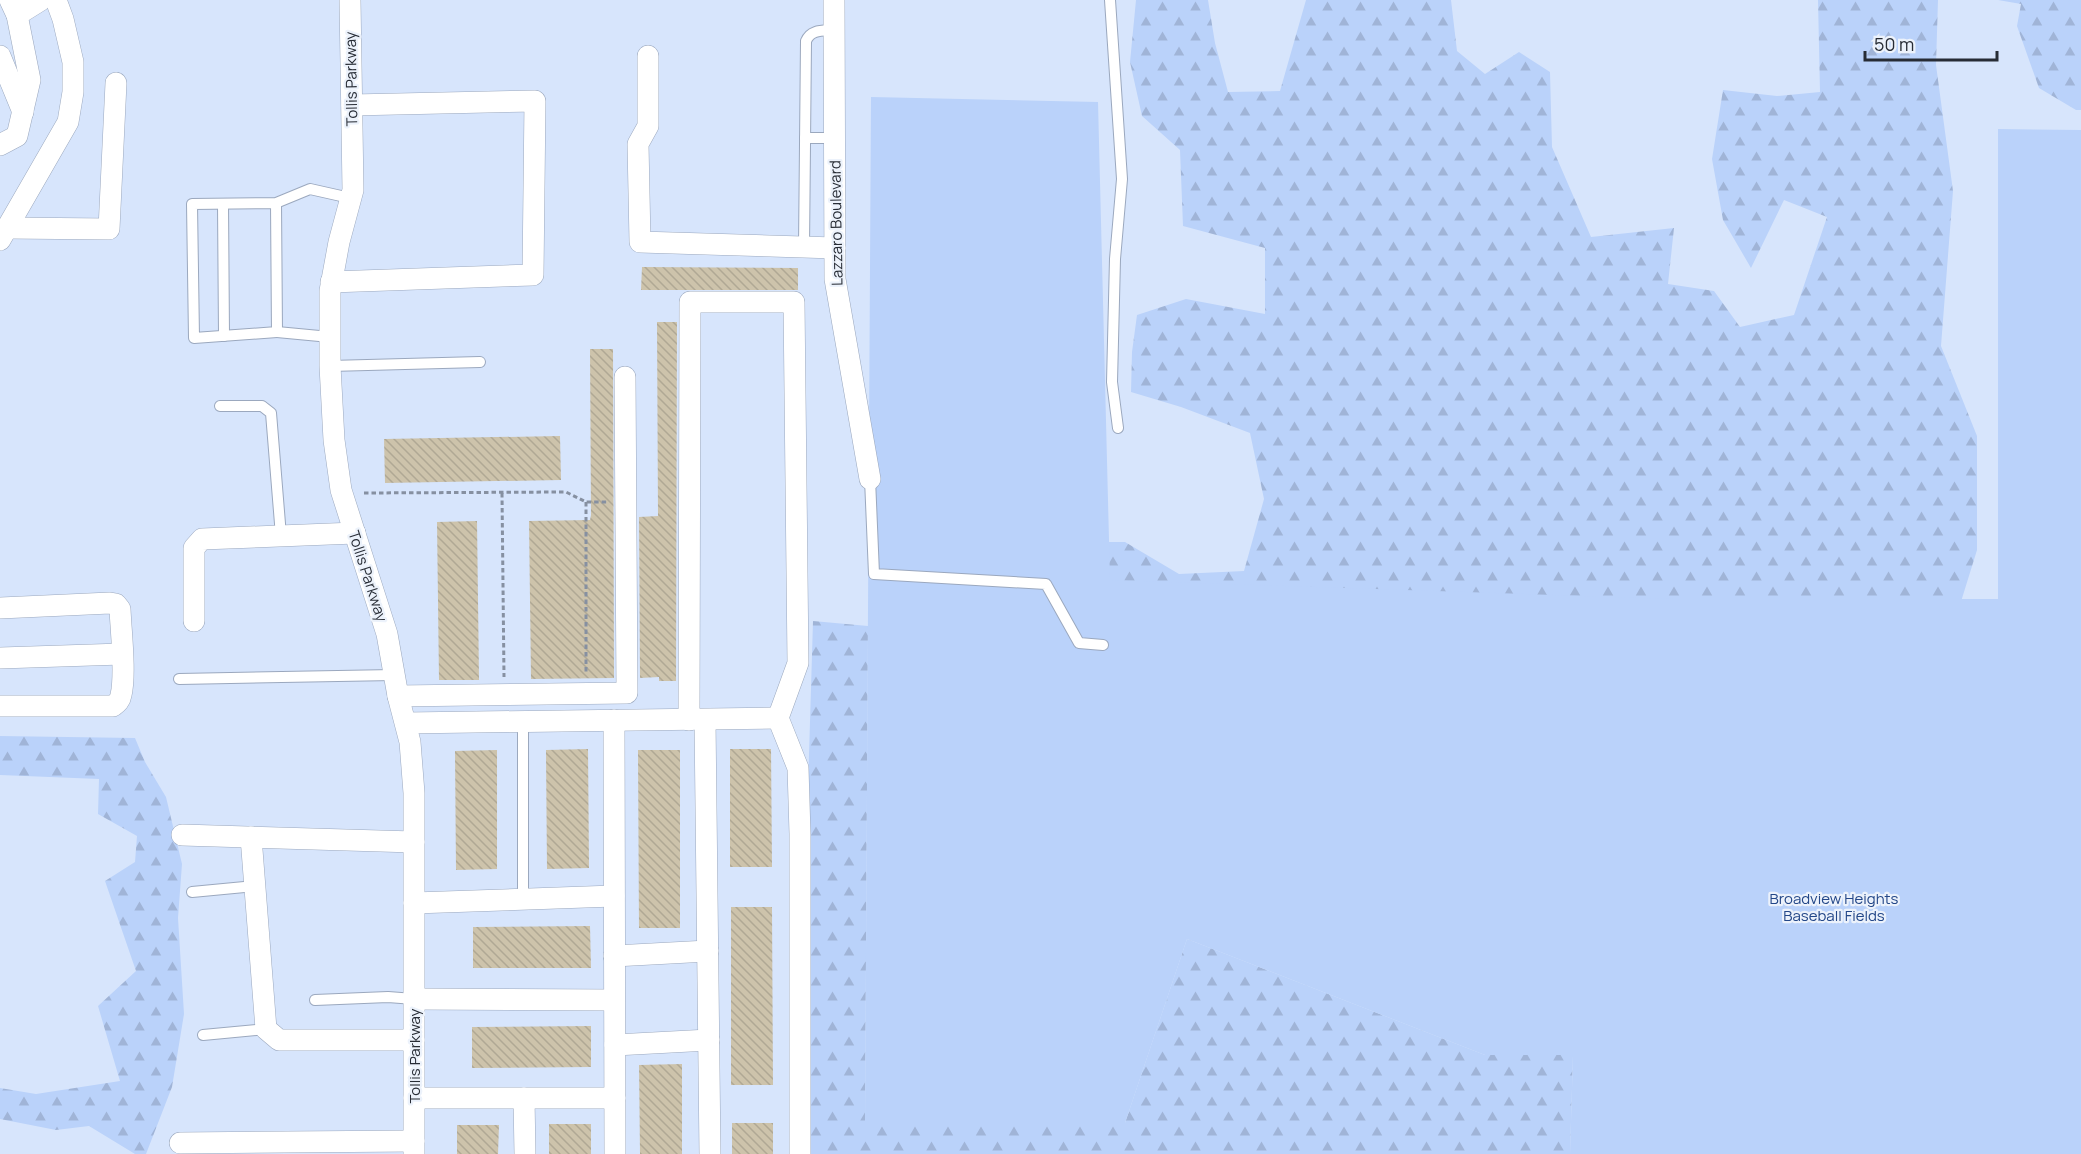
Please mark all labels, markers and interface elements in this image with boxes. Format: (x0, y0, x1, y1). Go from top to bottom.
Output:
scale bar (1865, 24, 1997, 62)
street label: Tollis Parkway (340, 31, 362, 127)
text: 50 m (1874, 32, 1914, 56)
street label: Lazzaro Boulevard (824, 160, 848, 286)
street label: Tollis Parkway (343, 528, 393, 624)
park label: Broadview Heights Baseball Fields (1770, 888, 1899, 926)
street label: Tollis Parkway (404, 1009, 425, 1103)

